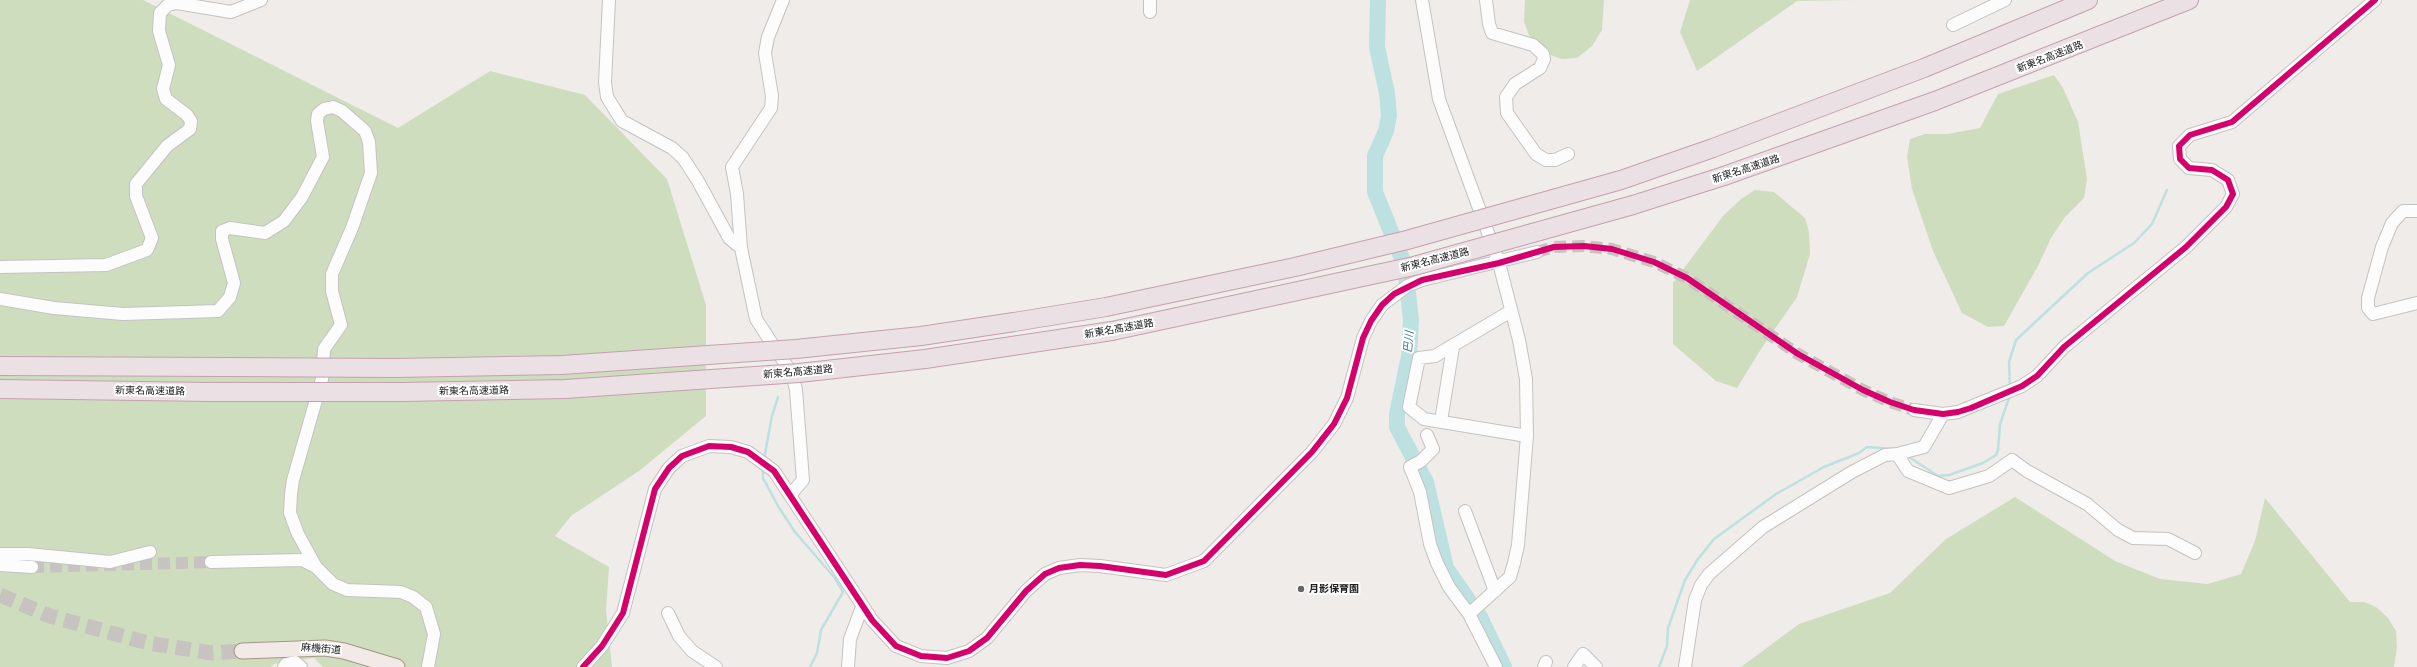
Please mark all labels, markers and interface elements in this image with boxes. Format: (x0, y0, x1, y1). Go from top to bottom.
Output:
street label: 新東名高速道路 (2015, 39, 2085, 75)
street label: 新東名高速道路 (1711, 152, 1781, 186)
street label: 新東名高速道路 (1400, 246, 1470, 274)
street label: 新東名高速道路 (1083, 317, 1155, 341)
water label: 巴川 (1401, 330, 1417, 354)
street label: 新東名高速道路 (763, 363, 833, 381)
street label: 新東名高速道路 (115, 384, 185, 398)
street label: 新東名高速道路 (439, 384, 509, 398)
place label: 月影保育園 (1309, 583, 1359, 595)
marker: 月影保育園 (1296, 584, 1306, 594)
street label: 麻機街道 (301, 642, 341, 656)

